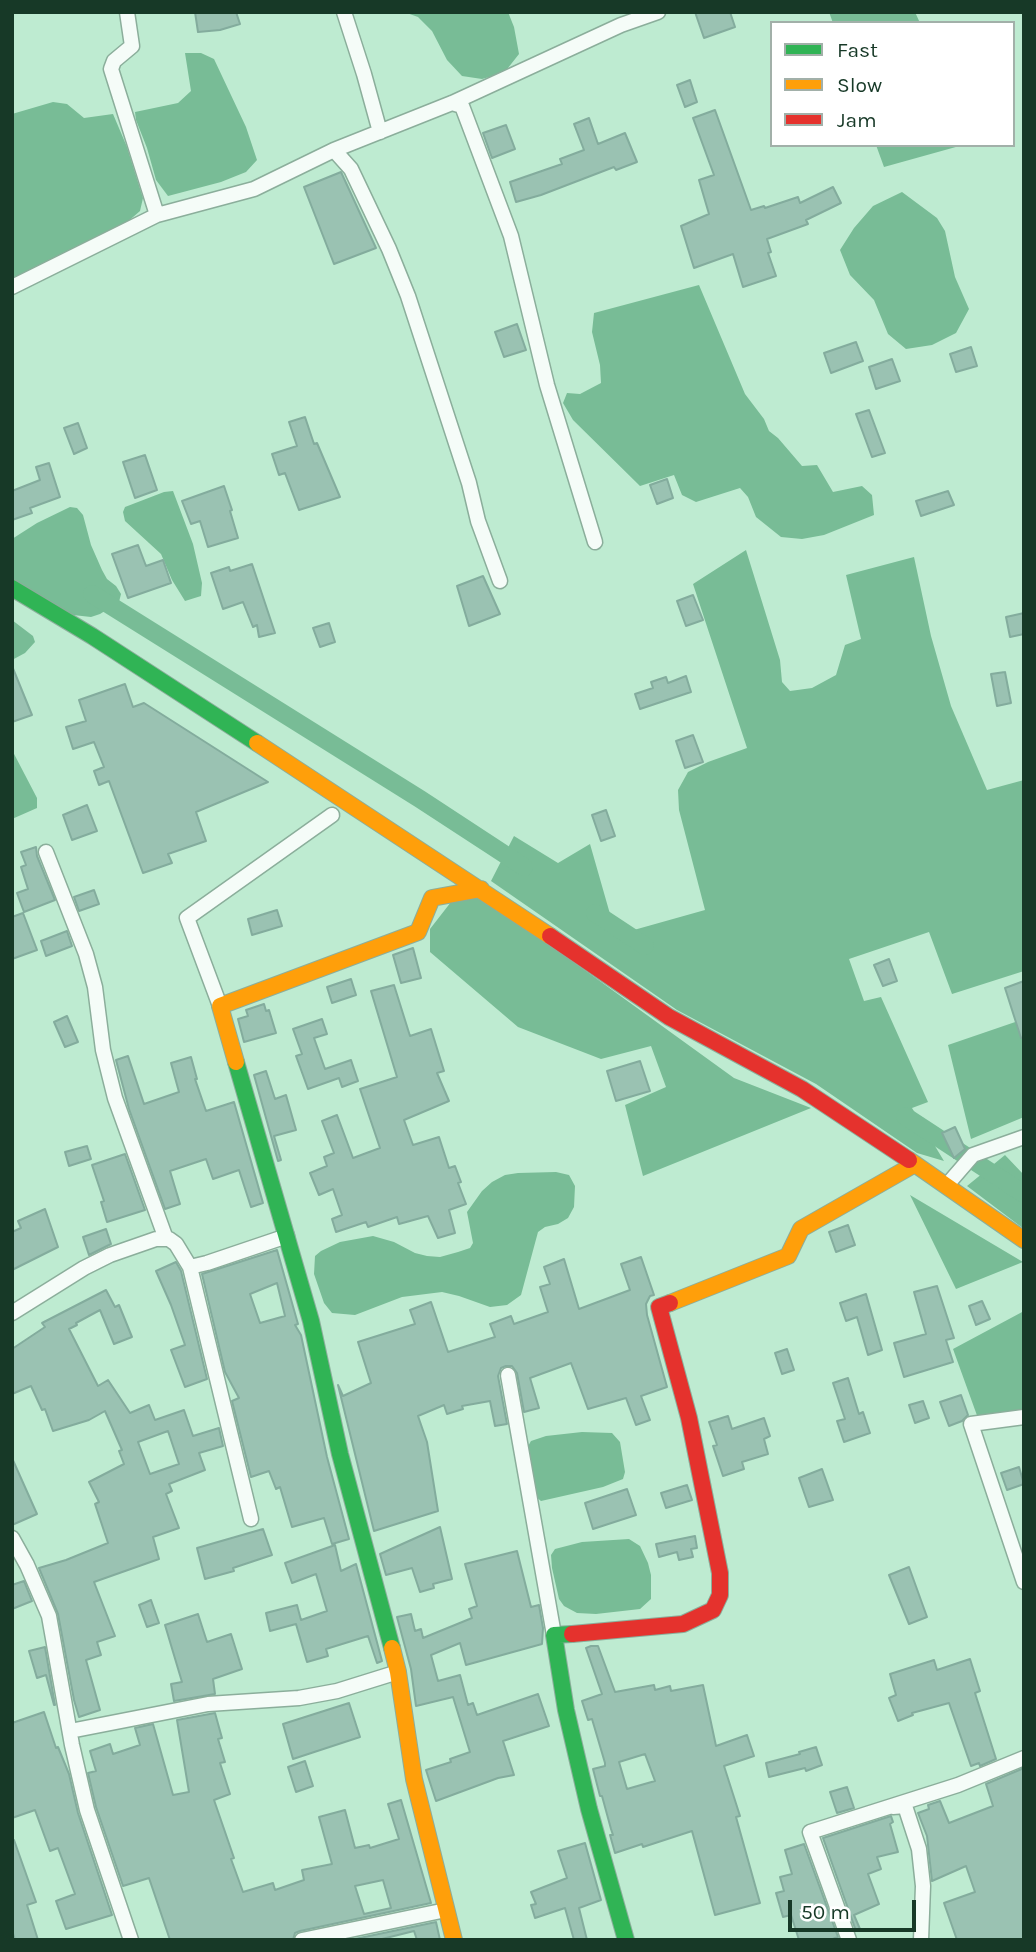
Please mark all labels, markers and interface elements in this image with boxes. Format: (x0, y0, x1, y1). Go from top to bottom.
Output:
legend (770, 21, 1015, 147)
text: Fast (837, 38, 878, 62)
text: Slow (837, 73, 882, 97)
text: Jam (837, 108, 877, 132)
scale bar (791, 1885, 919, 1929)
text: 50 m (801, 1900, 850, 1924)

